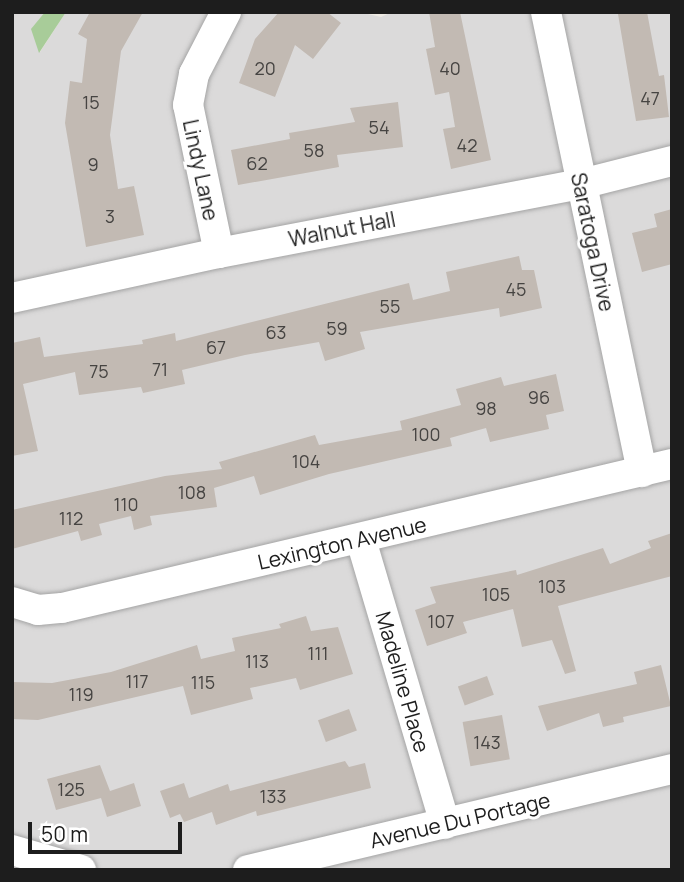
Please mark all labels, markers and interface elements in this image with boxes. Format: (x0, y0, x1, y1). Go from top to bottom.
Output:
house number: 20 (254, 57, 276, 79)
house number: 40 (439, 57, 461, 79)
house number: 47 (640, 87, 660, 109)
house number: 15 (82, 91, 100, 113)
house number: 54 (368, 116, 390, 138)
street label: Lindy Lane (178, 117, 224, 223)
house number: 42 (457, 134, 477, 156)
house number: 58 (304, 139, 324, 161)
house number: 62 (246, 152, 268, 174)
house number: 9 (87, 153, 99, 175)
street label: Saratoga Drive (566, 170, 620, 314)
house number: 3 (105, 205, 115, 227)
street label: Walnut Hall (286, 206, 398, 252)
house number: 45 (505, 278, 527, 300)
house number: 55 (380, 295, 400, 317)
house number: 59 (326, 317, 348, 339)
house number: 63 (265, 321, 287, 343)
house number: 67 (206, 336, 226, 358)
house number: 71 (152, 358, 168, 380)
house number: 75 (89, 360, 109, 382)
house number: 96 (528, 386, 550, 408)
house number: 98 (475, 397, 497, 419)
house number: 100 (412, 423, 440, 445)
house number: 104 (292, 450, 320, 472)
house number: 108 (178, 481, 206, 503)
house number: 110 (113, 493, 139, 515)
house number: 112 (59, 507, 83, 529)
street label: Lexington Avenue (255, 511, 429, 575)
house number: 103 (538, 575, 566, 597)
house number: 105 (482, 583, 510, 605)
street label: Madeline Place (371, 609, 435, 755)
house number: 107 (427, 610, 455, 632)
house number: 111 (307, 642, 329, 664)
house number: 113 (245, 650, 269, 672)
house number: 117 (125, 670, 149, 692)
house number: 115 (191, 671, 215, 693)
house number: 119 (68, 683, 94, 705)
house number: 143 (473, 731, 501, 753)
house number: 125 (57, 778, 85, 800)
house number: 133 (260, 785, 286, 807)
street label: Avenue Du Portage (367, 787, 553, 853)
scale bar (32, 808, 186, 852)
text: 50 m (41, 820, 88, 848)

